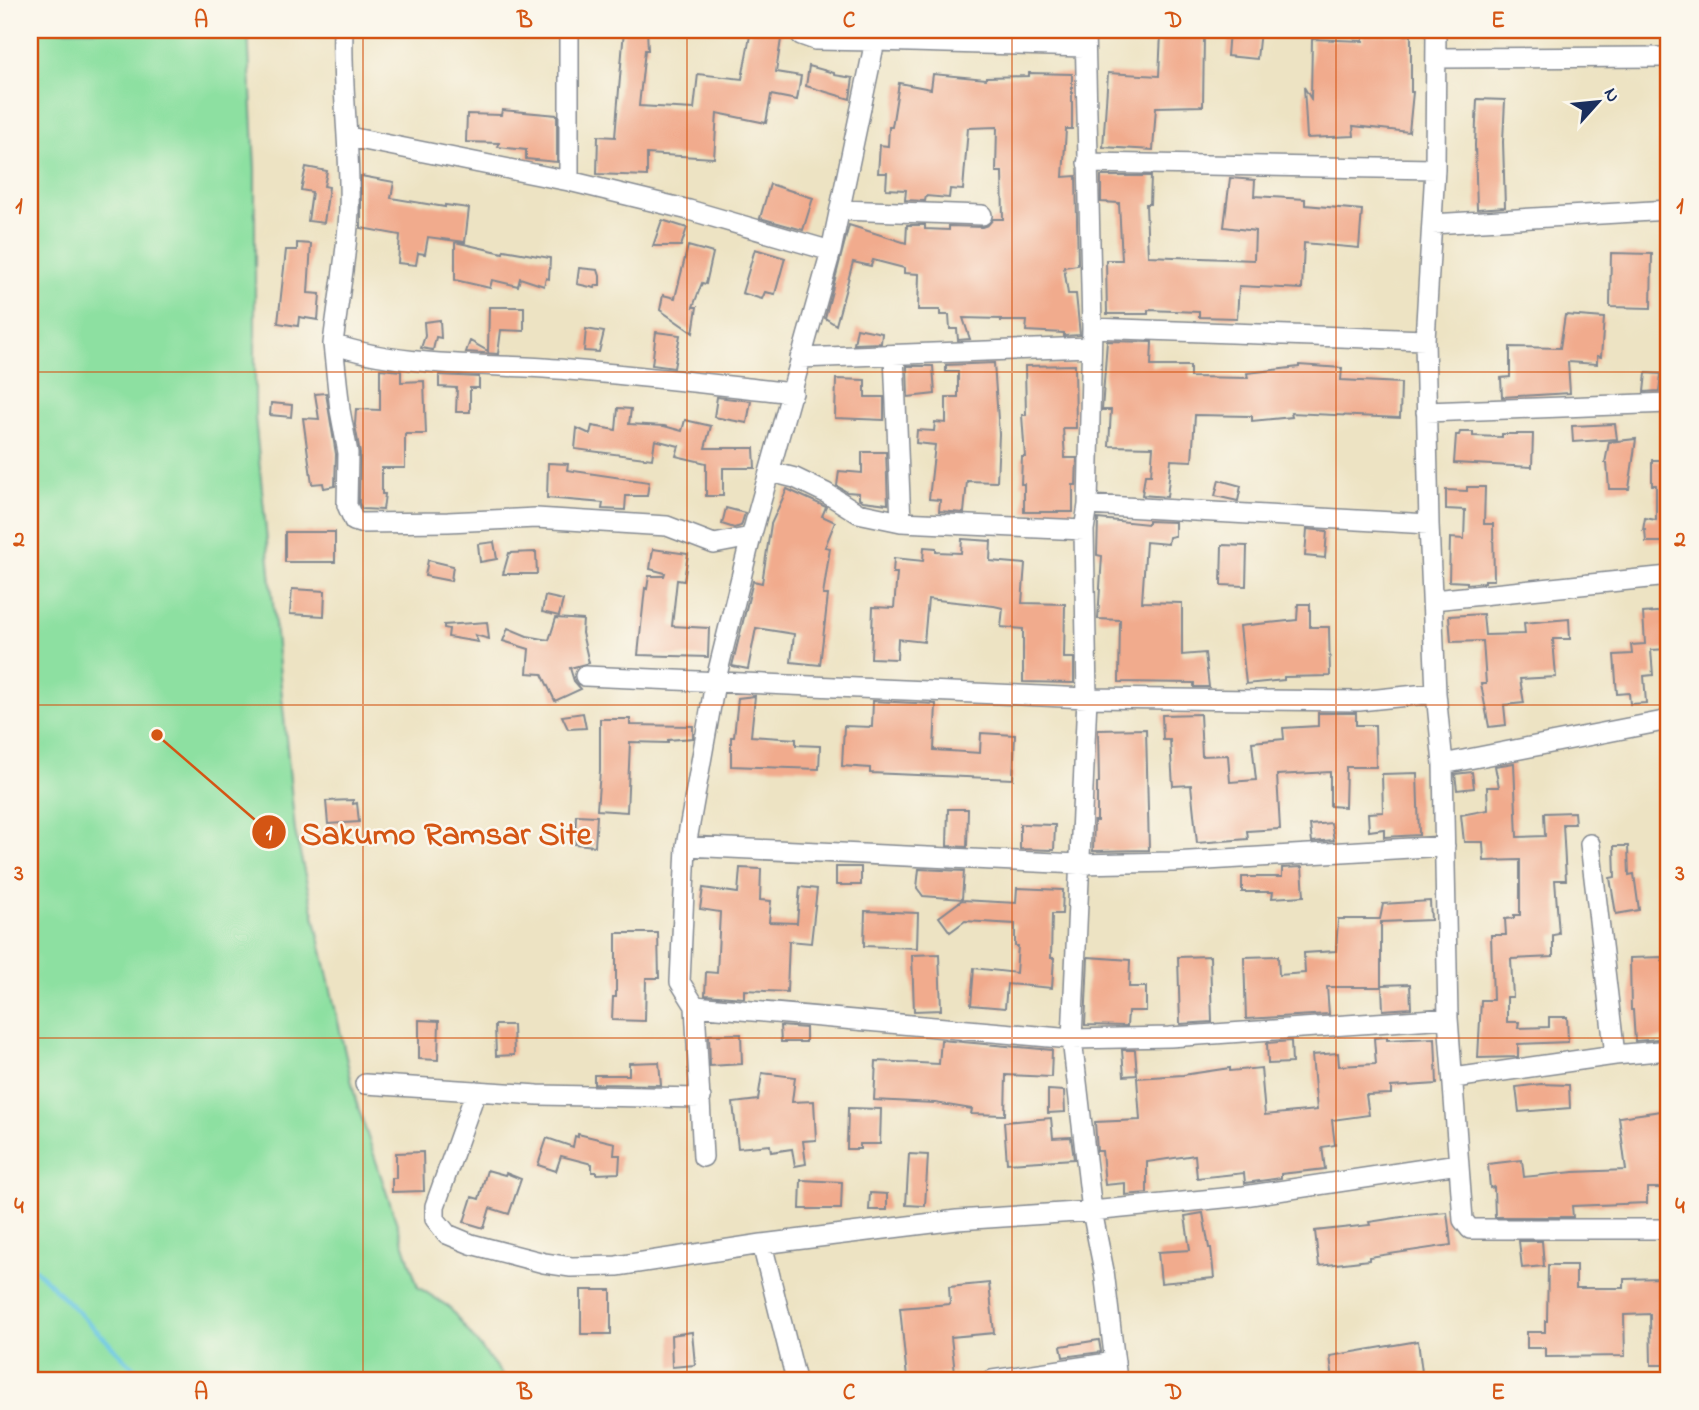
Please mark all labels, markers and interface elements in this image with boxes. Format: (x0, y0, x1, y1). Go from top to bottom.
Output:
text: A (194, 5, 208, 38)
text: B (516, 5, 533, 38)
text: C (843, 5, 856, 38)
text: D (1165, 5, 1182, 38)
text: E (1491, 5, 1505, 38)
north arrow (1562, 66, 1632, 136)
text: N (1596, 84, 1626, 107)
text: 1 (15, 191, 23, 224)
text: 1 (1676, 191, 1684, 224)
text: 2 (12, 524, 25, 557)
text: 2 (1673, 524, 1686, 557)
callout: Sakumo Ramsar Site (252, 805, 606, 859)
text: Sakumo Ramsar Site (300, 812, 593, 860)
text: 1 (266, 819, 273, 849)
text: 3 (13, 858, 24, 891)
text: 3 (1674, 858, 1685, 891)
text: 4 (14, 1191, 24, 1224)
text: 4 (1675, 1191, 1685, 1224)
text: A (194, 1377, 208, 1410)
text: B (516, 1377, 533, 1410)
text: C (843, 1377, 856, 1410)
text: D (1165, 1377, 1182, 1410)
text: E (1491, 1377, 1505, 1410)

